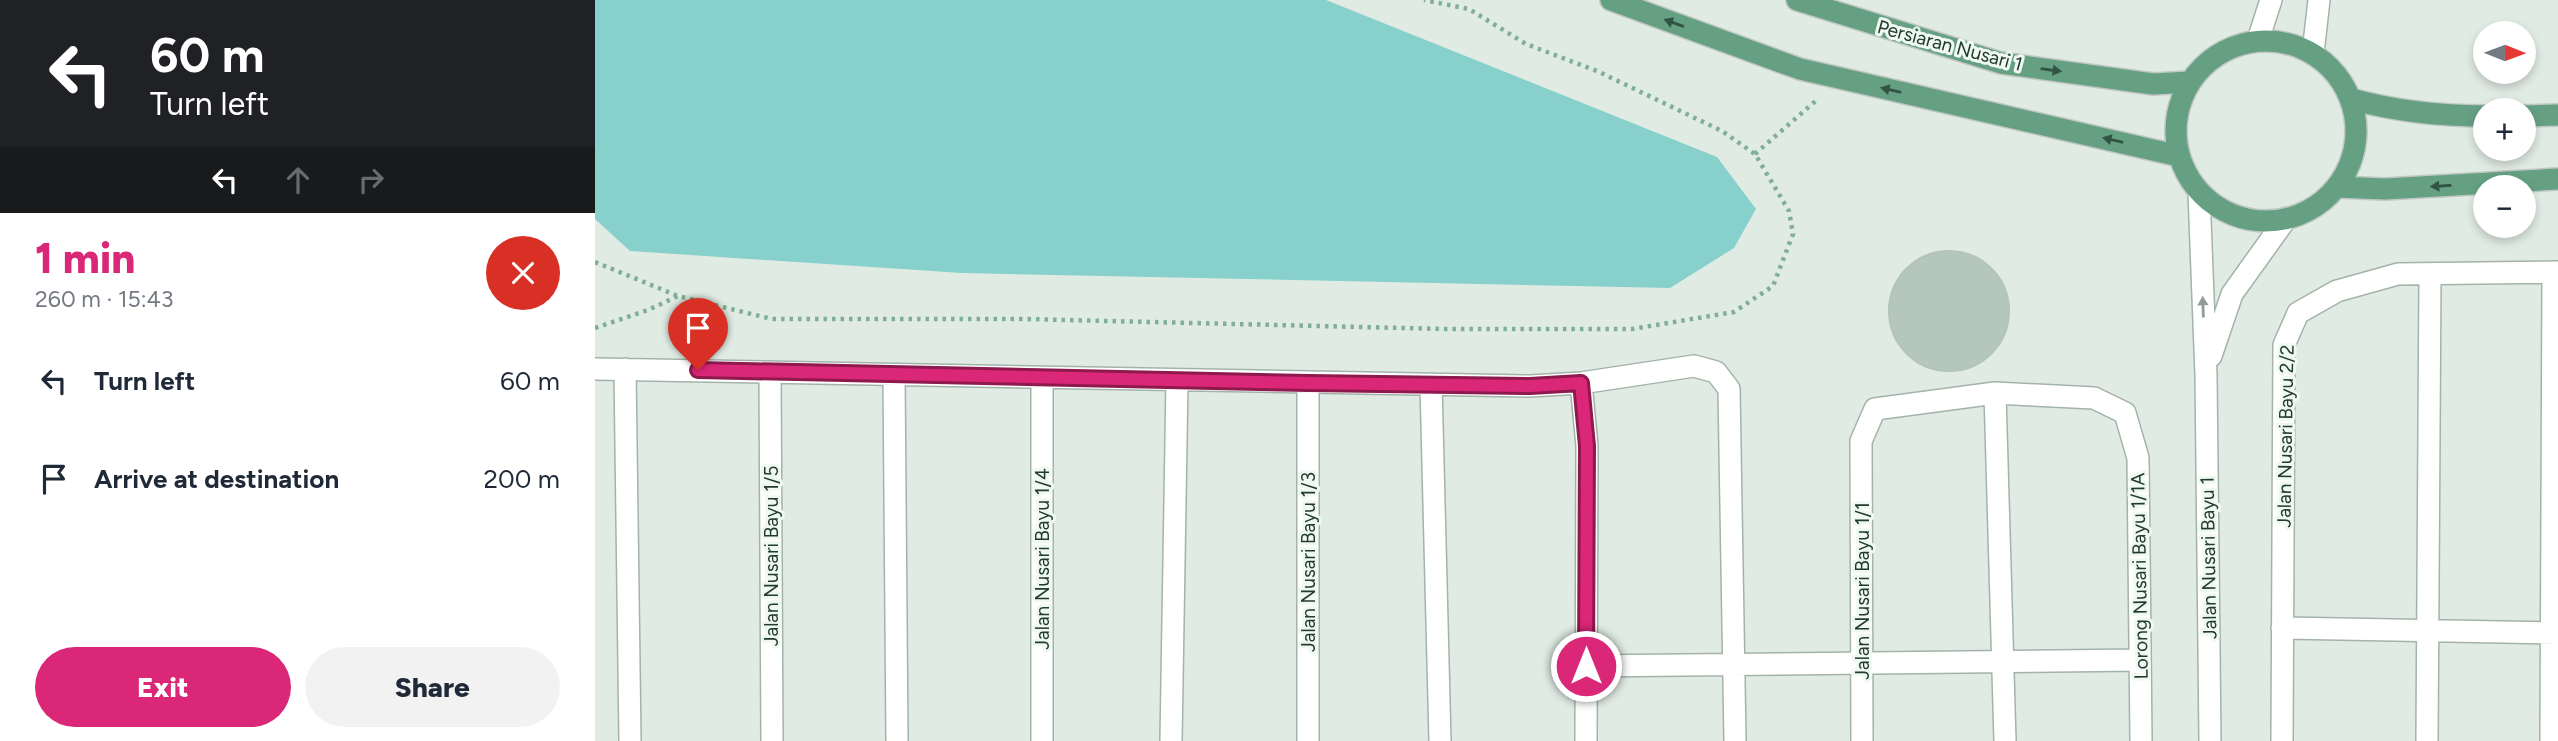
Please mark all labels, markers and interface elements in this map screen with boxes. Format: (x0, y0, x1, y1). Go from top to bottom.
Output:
street label: Persiaran Nusari 1 (1875, 15, 2025, 76)
one-way arrow (1663, 17, 1684, 28)
north arrow (2473, 21, 2536, 84)
map controls (2473, 21, 2536, 238)
text: 60 m (150, 25, 265, 84)
icon: left (35, 28, 126, 119)
one-way arrow (2041, 64, 2063, 75)
one-way arrow (1880, 84, 1902, 95)
text: Turn left (150, 85, 269, 123)
button: + (2473, 98, 2536, 161)
one-way arrow (2102, 134, 2124, 145)
icon: left (206, 161, 244, 199)
icon: ahead (279, 161, 317, 199)
icon: right (352, 161, 390, 199)
button: − (2473, 175, 2536, 238)
one-way arrow (2430, 181, 2452, 192)
text: 1 min (35, 233, 135, 284)
button: close (486, 236, 560, 310)
text: 260 m · 15:43 (35, 285, 173, 313)
one-way arrow (2198, 296, 2209, 318)
pin (668, 298, 728, 370)
icon: arrive (679, 309, 717, 347)
street label: Jalan Nusari Bayu 2/2 (2272, 344, 2299, 528)
icon: left (35, 362, 73, 400)
text: Turn left (94, 365, 195, 397)
text: 60 m (500, 365, 560, 397)
icon: arrive (35, 460, 73, 498)
text: Arrive at destination (94, 463, 339, 495)
text: 200 m (484, 463, 560, 495)
street label: Jalan Nusari Bayu 1/5 (760, 466, 783, 646)
street label: Jalan Nusari Bayu 1/4 (1031, 468, 1054, 650)
street label: Jalan Nusari Bayu 1/3 (1297, 472, 1320, 652)
street label: Lorong Nusari Bayu 1/1A (2126, 472, 2153, 679)
street label: Jalan Nusari Bayu 1 (2196, 477, 2221, 639)
street label: Jalan Nusari Bayu 1/1 (1851, 502, 1874, 680)
position arrow (1549, 629, 1623, 703)
button: Exit (35, 647, 291, 727)
button: Share (305, 647, 560, 727)

